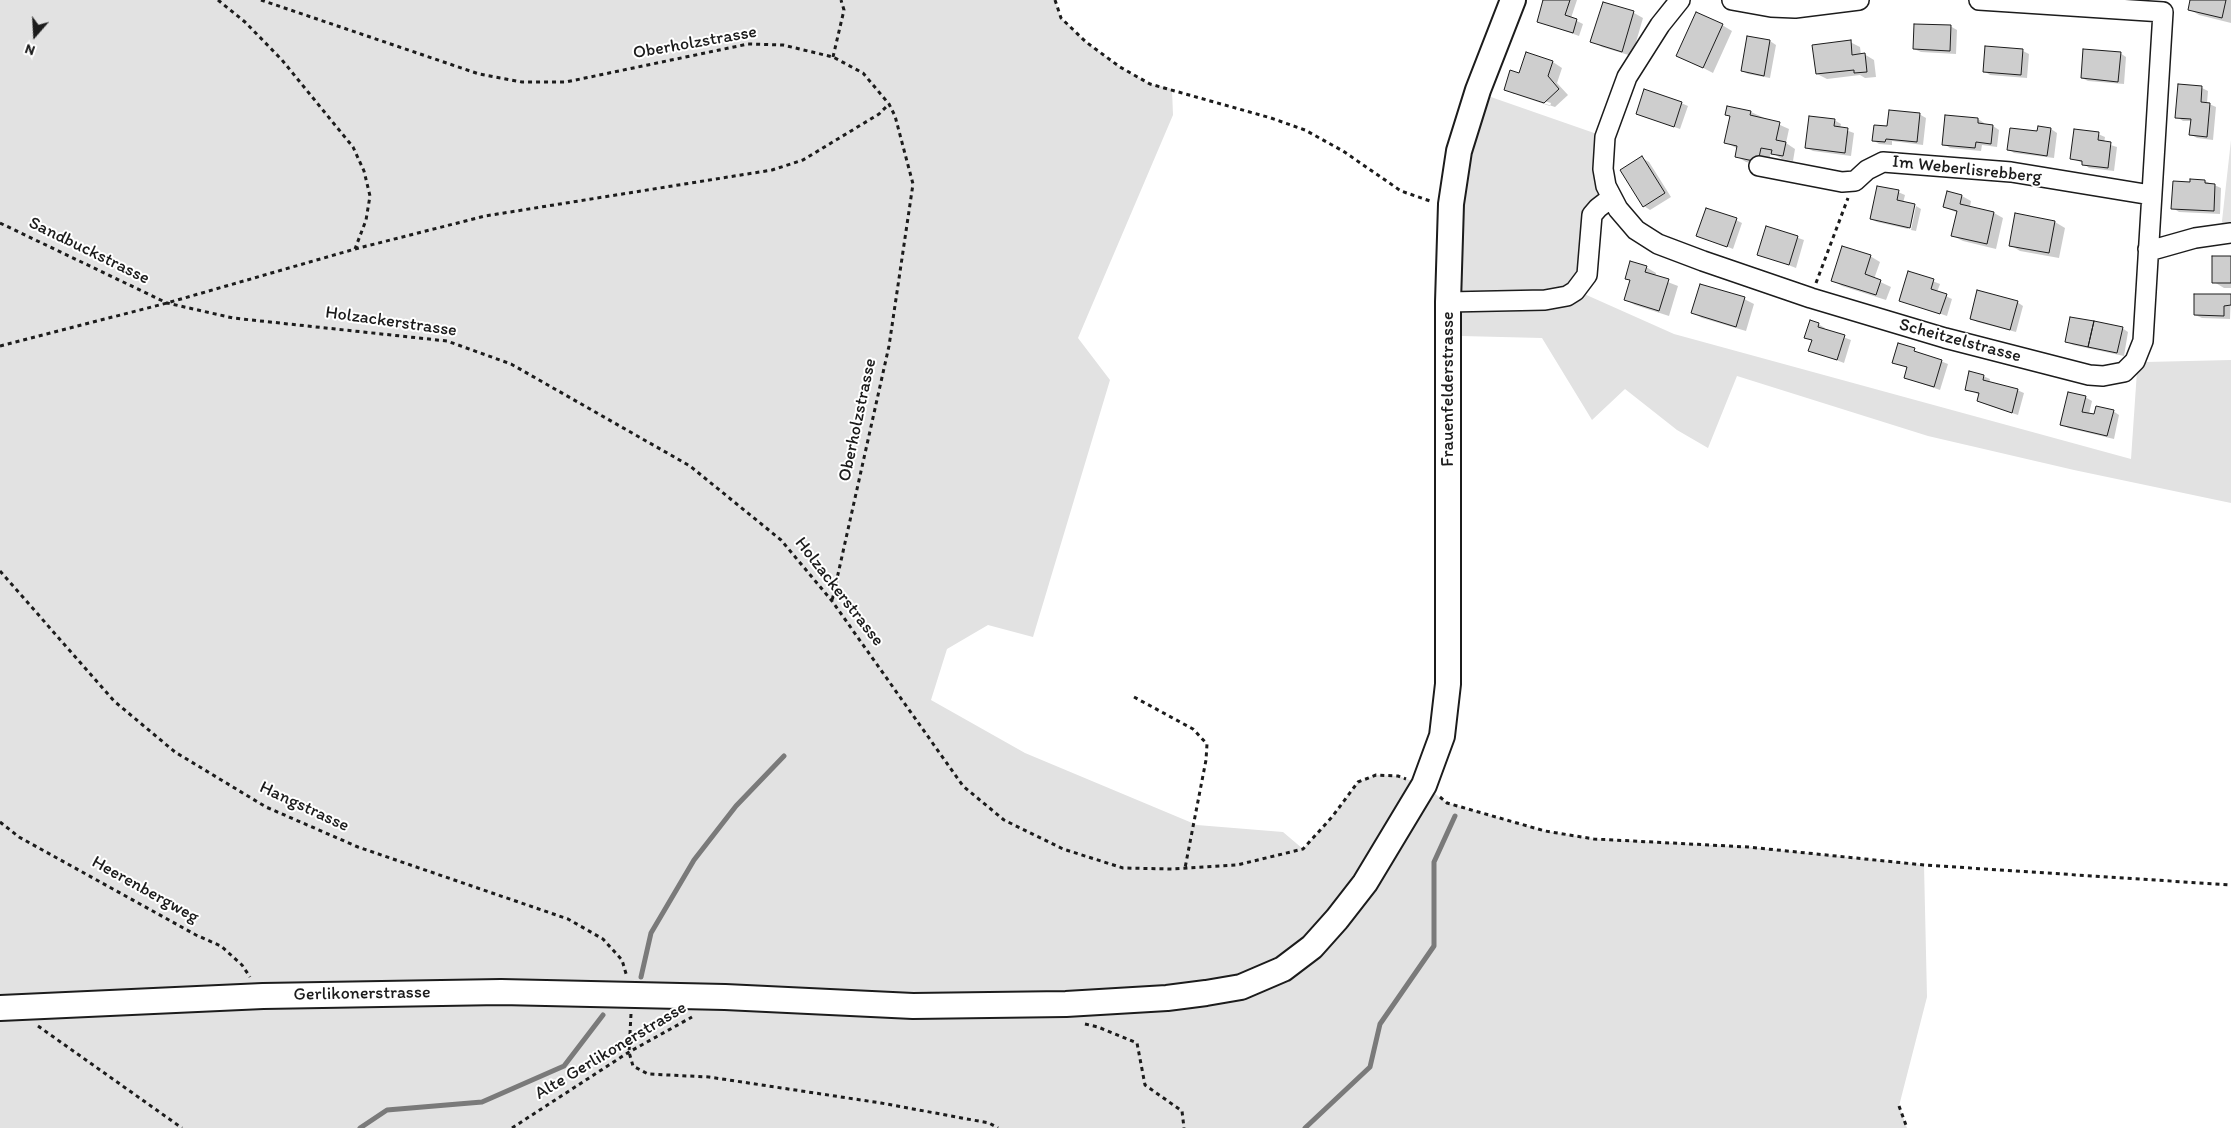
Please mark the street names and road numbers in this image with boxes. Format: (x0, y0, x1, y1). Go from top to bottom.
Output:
street label: Oberholzstrasse (631, 21, 759, 65)
street label: Im Weberlisrebberg (1891, 151, 2043, 189)
street label: Sandbuckstrasse (25, 212, 153, 290)
street label: Holzackerstrasse (324, 302, 458, 342)
street label: Frauenfelderstrasse (1437, 311, 1459, 467)
street label: Scheitzelstrasse (1897, 314, 2023, 368)
street label: Oberholzstrasse (834, 356, 882, 484)
street label: Holzackerstrasse (790, 533, 888, 651)
street label: Hangstrasse (256, 777, 352, 837)
street label: Heerenbergweg (88, 852, 202, 928)
street label: Gerlikonerstrasse (293, 982, 431, 1006)
street label: Alte Gerlikonerstrasse (531, 997, 691, 1105)

